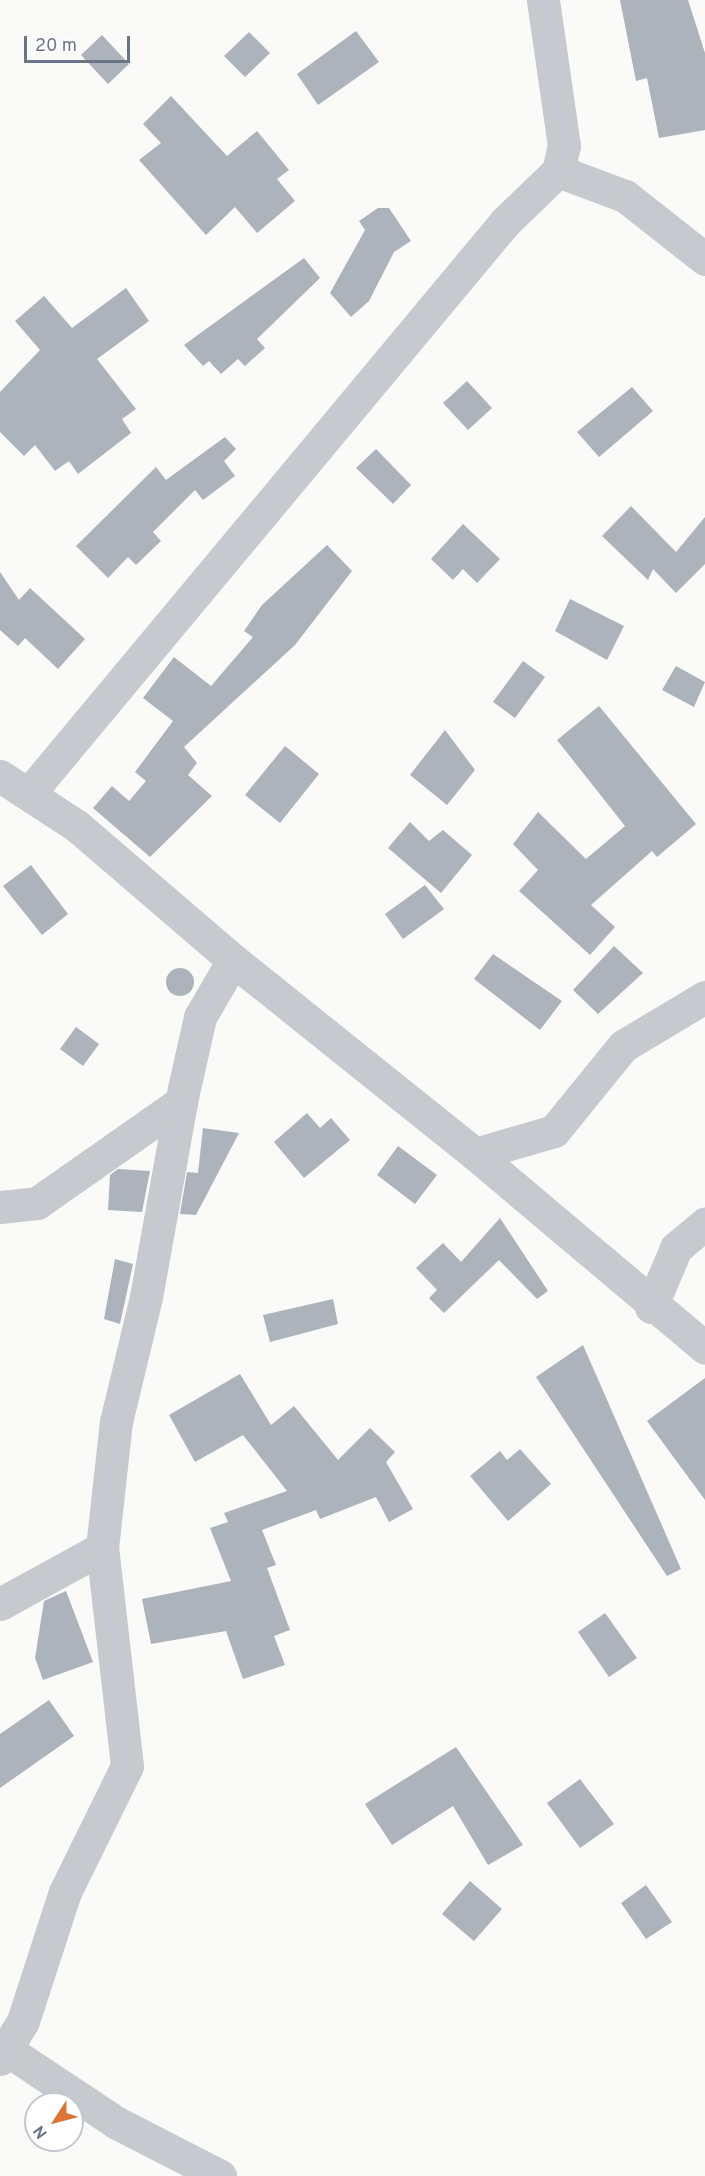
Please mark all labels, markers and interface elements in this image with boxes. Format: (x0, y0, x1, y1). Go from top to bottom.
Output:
scale bar (27, 24, 134, 62)
text: 20 m (35, 35, 77, 58)
north arrow (24, 2092, 84, 2152)
text: N (30, 2121, 53, 2142)

